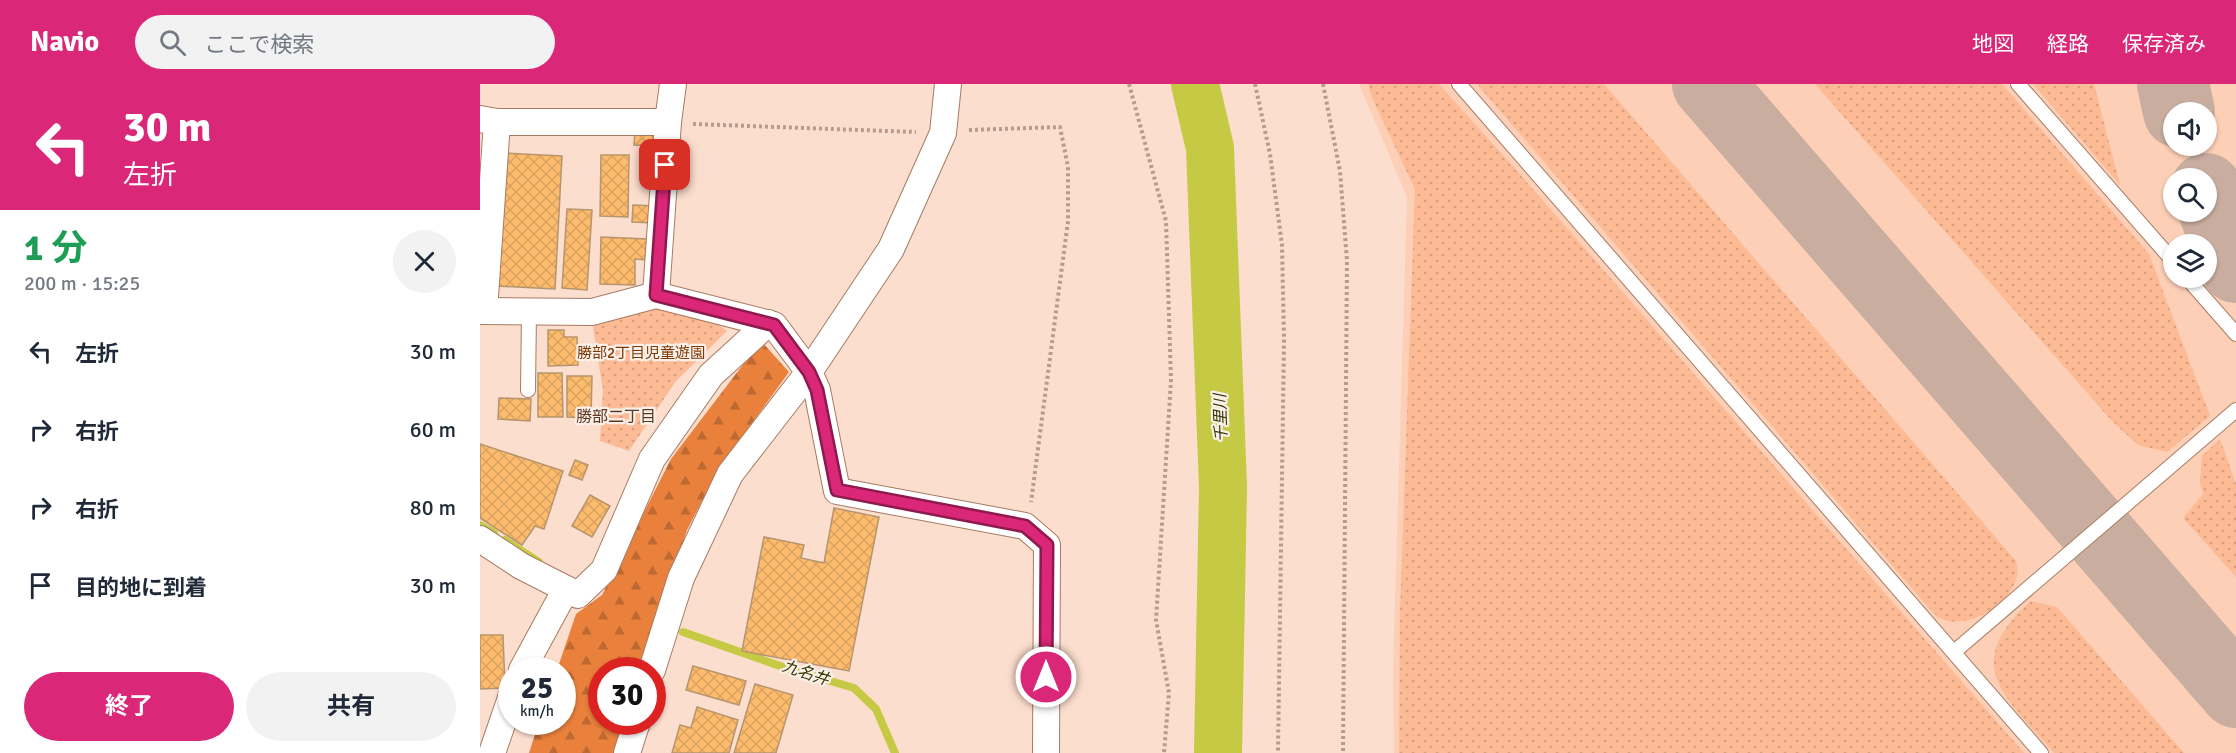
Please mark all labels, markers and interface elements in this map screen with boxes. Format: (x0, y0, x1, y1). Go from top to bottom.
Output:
search box (135, 15, 555, 69)
text: Navio (30, 25, 99, 59)
icon: search (156, 26, 189, 59)
text: ここで検索 (204, 31, 314, 58)
text: 地図 (1972, 31, 2014, 57)
text: 経路 (2047, 31, 2089, 57)
text: 保存済み (2122, 31, 2206, 57)
text: 30 m (123, 102, 212, 153)
map controls (2163, 102, 2217, 288)
button: sound (2163, 102, 2217, 156)
icon: left (24, 108, 102, 186)
pin (639, 139, 690, 190)
icon: arrive (648, 148, 681, 181)
text: 左折 (123, 159, 177, 192)
button: search (2163, 168, 2217, 222)
text: 1 分 (24, 226, 87, 271)
button: close (393, 230, 456, 293)
button: layers (2163, 234, 2217, 288)
text: 200 m · 15:25 (24, 271, 140, 296)
icon: left (24, 335, 57, 368)
text: 30 m (410, 338, 456, 365)
text: 左折 (75, 340, 119, 367)
park label: 勝部2丁目児童遊園 (577, 344, 705, 362)
water label: 千里川 (1210, 392, 1232, 442)
district label: 勝部二丁目 (576, 407, 656, 427)
icon: right (24, 413, 57, 446)
text: 60 m (410, 416, 456, 443)
text: 右折 (75, 418, 119, 445)
icon: right (24, 491, 57, 524)
text: 80 m (410, 494, 456, 521)
text: 右折 (75, 496, 119, 523)
icon: arrive (24, 569, 57, 602)
text: 30 m (410, 572, 456, 599)
text: 目的地に到着 (75, 574, 207, 601)
position arrow (1014, 645, 1078, 709)
water label: 九名井 (780, 656, 834, 690)
speed limit sign: 30 (588, 657, 666, 735)
text: 25 (521, 670, 553, 707)
button: 終了 (24, 672, 234, 741)
button: 共有 (246, 672, 456, 741)
text: km/h (520, 702, 554, 720)

